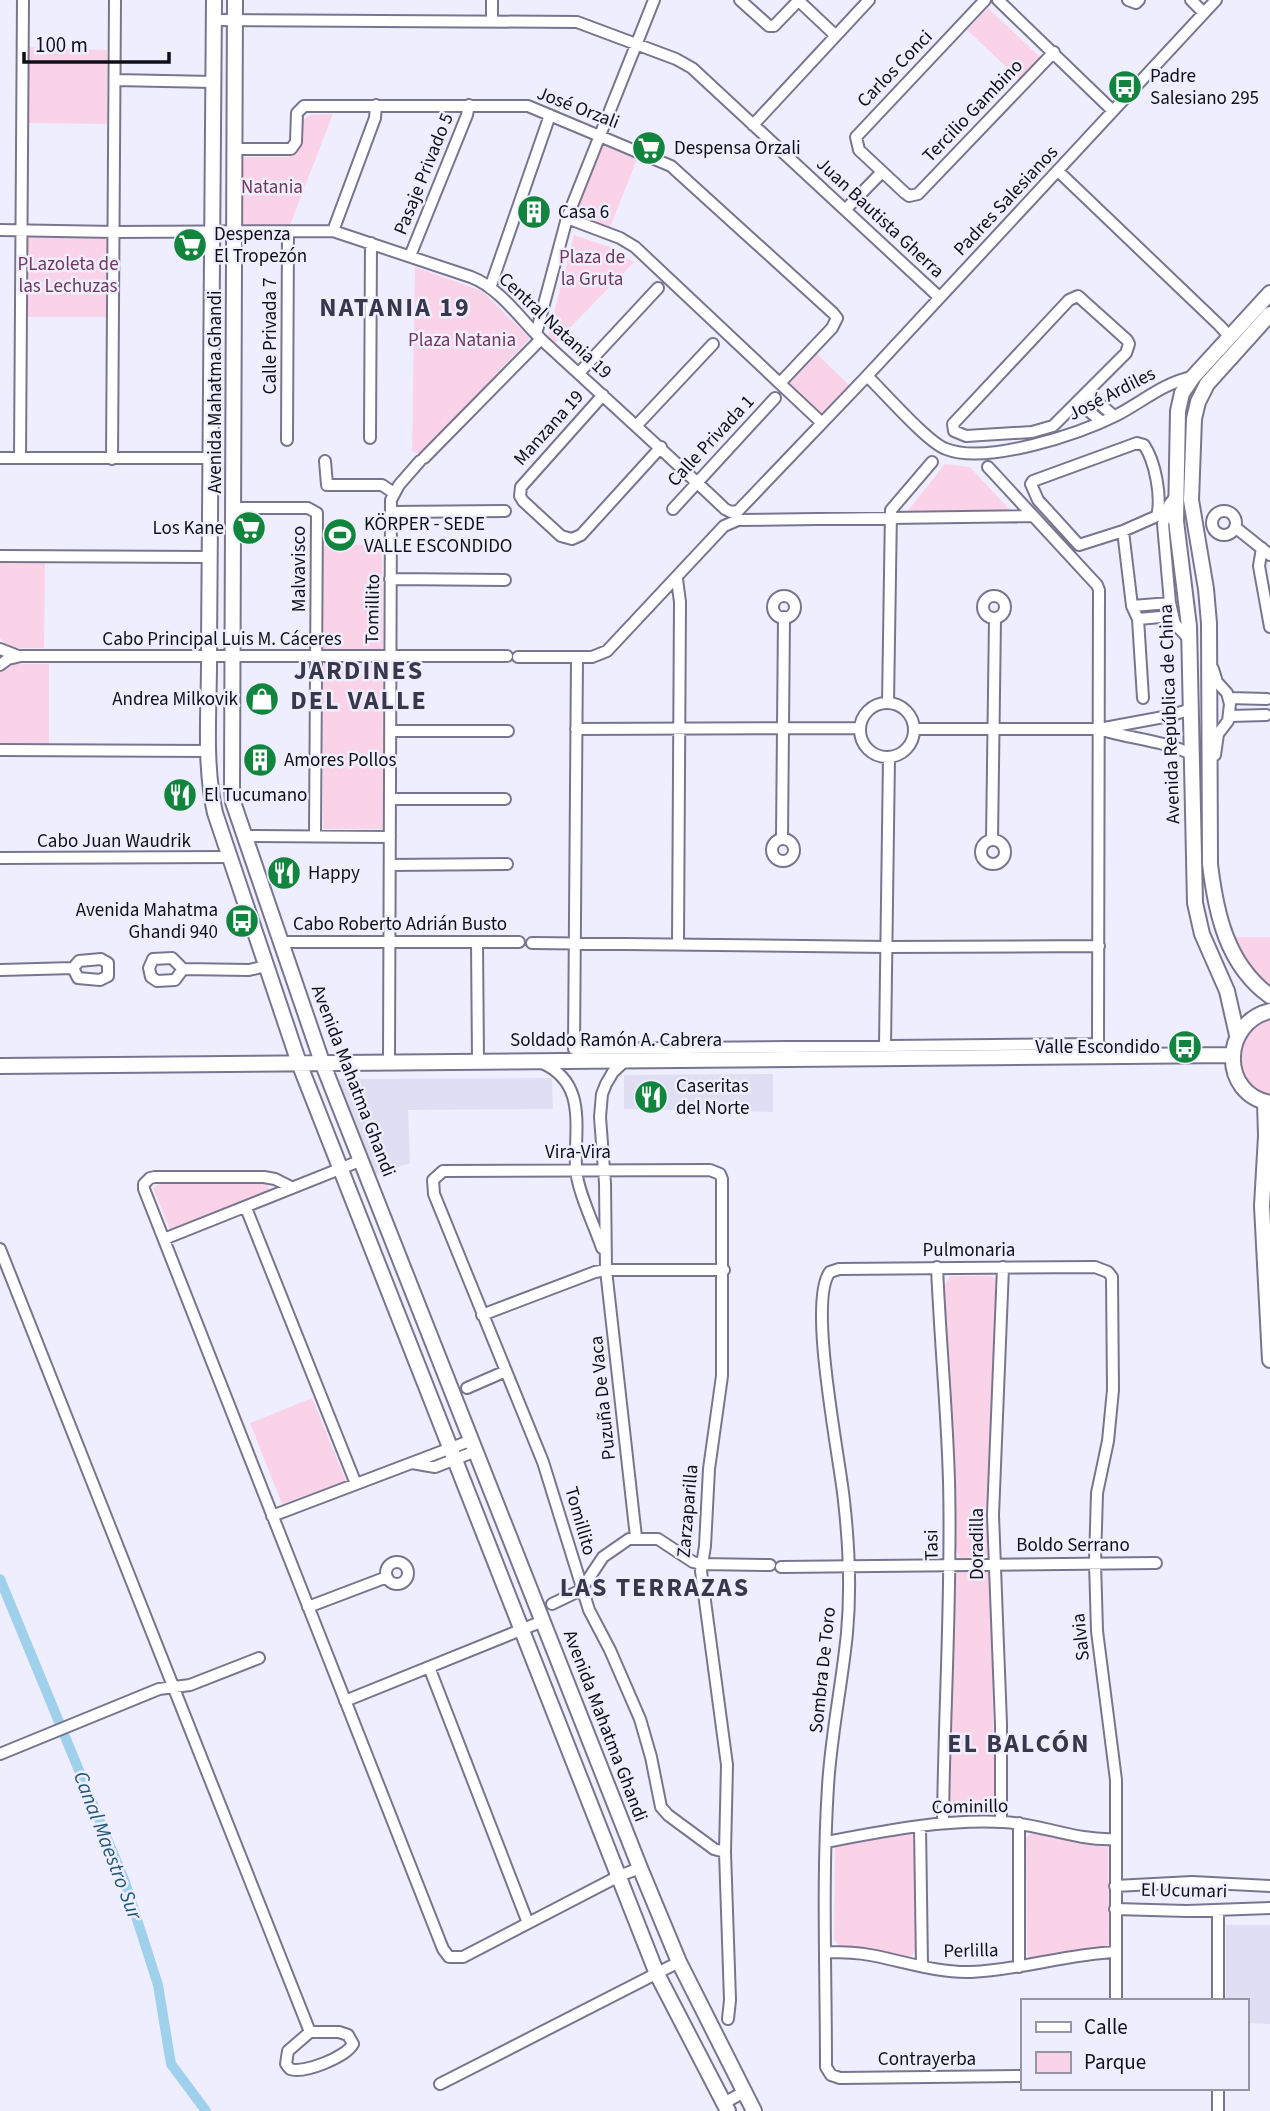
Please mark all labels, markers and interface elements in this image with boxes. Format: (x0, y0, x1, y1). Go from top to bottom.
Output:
scale bar (24, 21, 170, 65)
street label: Carlos Conci (851, 24, 939, 114)
text: 100 m (35, 30, 88, 60)
street label: Tercilio Gambino (917, 53, 1029, 169)
place label: Padre Salesiano 295 (1150, 63, 1259, 112)
bus stop icon: Padre Salesiano 295 (1106, 68, 1144, 106)
street label: José Orzali (533, 80, 623, 136)
street label: Pasaje Privado 5 (387, 109, 461, 239)
supermarket icon: Despensa Orzali (630, 129, 668, 167)
place label: Despensa Orzali (674, 135, 801, 162)
street label: Padres Salesianos (948, 140, 1064, 262)
street label: Juan Bautista Gherra (810, 151, 950, 285)
park label: Natania (241, 174, 303, 201)
building icon: Casa 6 (515, 193, 553, 231)
place label: Casa 6 (558, 199, 609, 226)
place label: Despenza El Tropezón (214, 221, 307, 270)
supermarket icon: Despenza El Tropezón (171, 226, 209, 264)
park label: Plaza de la Gruta (559, 244, 625, 293)
park label: PLazoleta de las Lechuzas (17, 251, 119, 300)
street label: Central Natania 19 (492, 266, 618, 386)
street label: Calle Privada 7 (257, 278, 284, 394)
district label: NATANIA 19 (319, 289, 471, 326)
street label: Avenida Mahatma Ghandi (202, 290, 229, 494)
park label: Plaza Natania (408, 327, 516, 354)
street label: José Ardiles (1064, 360, 1160, 428)
street label: Manzana 19 (508, 384, 590, 472)
street label: Calle Privada 1 (661, 389, 761, 493)
supermarket icon: Los Kane (230, 509, 268, 547)
place label: KÖRPER - SEDE VALLE ESCONDIDO (364, 511, 512, 560)
place label: Los Kane (153, 515, 224, 542)
sports icon: KÖRPER - SEDE VALLE ESCONDIDO (321, 516, 359, 554)
street label: Malvavisco (286, 526, 313, 612)
street label: Tomillito (359, 574, 387, 644)
street label: Avenida República de China (1153, 604, 1187, 824)
street label: Cabo Principal Luis M. Cáceres (102, 626, 342, 653)
district label: JARDINES DEL VALLE (290, 652, 428, 719)
shop icon: Andrea Milkovik (243, 680, 281, 718)
place label: Andrea Milkovik (112, 686, 239, 713)
building icon: Amores Pollos (241, 741, 279, 779)
place label: Amores Pollos (284, 747, 397, 774)
restaurant icon: El Tucumano (161, 776, 199, 814)
place label: El Tucumano (204, 782, 307, 809)
street label: Cabo Juan Waudrik (37, 828, 192, 855)
restaurant icon: Happy (265, 854, 303, 892)
place label: Happy (308, 860, 360, 887)
place label: Avenida Mahatma Ghandi 940 (76, 897, 218, 946)
bus stop icon: Avenida Mahatma Ghandi 940 (223, 902, 261, 940)
street label: Cabo Roberto Adrián Busto (293, 911, 507, 938)
street label: Avenida Mahatma Ghandi (304, 981, 402, 1181)
street label: Soldado Ramón A. Cabrera (510, 1027, 722, 1054)
bus stop icon: Valle Escondido (1166, 1028, 1204, 1066)
place label: Valle Escondido (1035, 1034, 1160, 1061)
place label: Caseritas del Norte (676, 1073, 749, 1122)
restaurant icon: Caseritas del Norte (632, 1078, 670, 1116)
street label: Vira-Vira (545, 1139, 611, 1166)
street label: Pulmonaria (923, 1237, 1015, 1264)
street label: Puzuña De Vaca (583, 1334, 623, 1462)
street label: Zarzaparilla (670, 1463, 706, 1559)
street label: Tomillito (557, 1483, 603, 1559)
street label: Doradilla (964, 1508, 991, 1580)
street label: Tasi (918, 1529, 946, 1561)
street label: Boldo Serrano (1016, 1532, 1130, 1559)
district label: LAS TERRAZAS (560, 1569, 750, 1606)
street label: Sombra De Toro (803, 1605, 843, 1735)
street label: Salvia (1065, 1612, 1097, 1662)
street label: Avenida Mahatma Ghandi (556, 1626, 654, 1826)
district label: EL BALCÓN (947, 1725, 1091, 1762)
water label: Canal Maestro Sur (66, 1767, 150, 1924)
street label: Cominillo (931, 1793, 1009, 1821)
street label: El Ucumari (1141, 1877, 1227, 1905)
street label: Perlilla (943, 1937, 999, 1965)
legend (1021, 1999, 1249, 2090)
text: Calle (1084, 2012, 1128, 2042)
street label: Contrayerba (878, 2046, 976, 2073)
text: Parque (1084, 2047, 1146, 2077)

